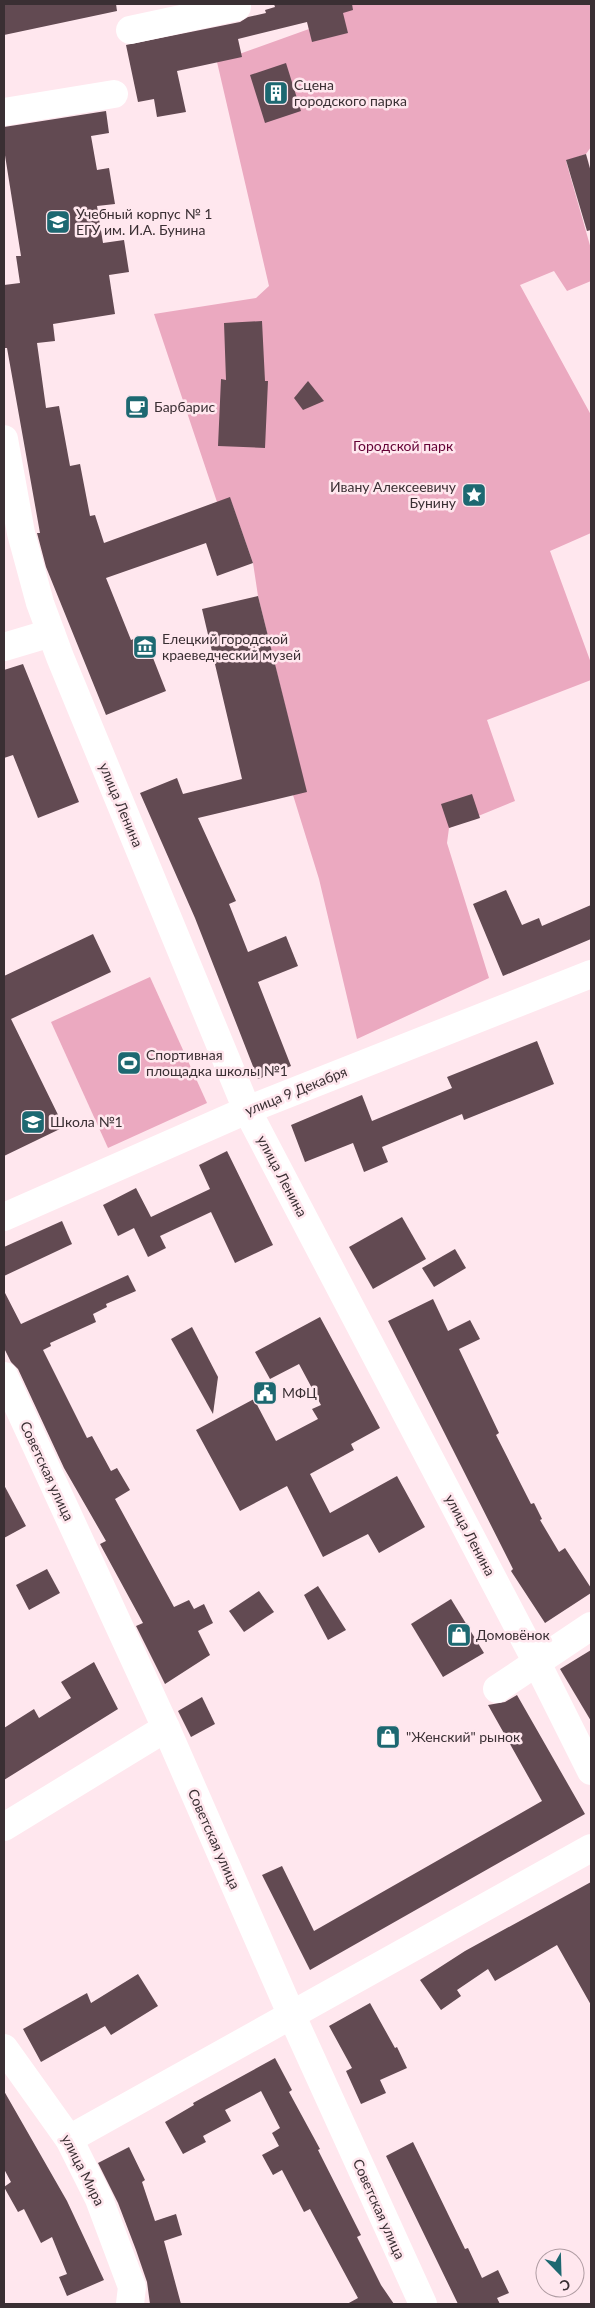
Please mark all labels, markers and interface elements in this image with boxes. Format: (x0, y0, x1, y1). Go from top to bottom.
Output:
place label: Сцена городского парка (294, 76, 407, 109)
building icon: Сцена городского парка (263, 80, 289, 106)
place label: Учебный корпус № 1 ЕГУ им. И.А. Бунина (76, 205, 212, 238)
school or university icon: Учебный корпус № 1 ЕГУ им. И.А. Бунина (45, 209, 71, 235)
cafe icon: Барбарис (124, 394, 150, 420)
place label: Барбарис (154, 398, 215, 415)
park label: Городской парк (353, 437, 454, 454)
place label: Ивану Алексеевичу Бунину (330, 478, 457, 511)
place icon: Ивану Алексеевичу Бунину (461, 482, 487, 508)
place label: Елецкий городской краеведческий музей (162, 630, 301, 663)
museum icon: Елецкий городской краеведческий музей (132, 634, 158, 660)
street label: улица Ленина (96, 760, 147, 850)
place label: Спортивная площадка школы №1 (146, 1046, 288, 1079)
sports icon: Спортивная площадка школы №1 (116, 1050, 142, 1076)
street label: улица 9 Декабря (242, 1062, 349, 1119)
school or university icon: Школа №1 (20, 1109, 46, 1135)
place label: Школа №1 (50, 1113, 123, 1130)
street label: улица Ленина (254, 1132, 311, 1219)
public building icon: МФЦ (252, 1380, 278, 1406)
place label: МФЦ (282, 1384, 317, 1401)
street label: Советская улица (17, 1418, 78, 1523)
street label: улица Ленина (442, 1491, 499, 1578)
shop icon: Домовёнок (446, 1622, 472, 1648)
place label: Домовёнок (476, 1626, 550, 1643)
shop icon: "Женский" рынок (375, 1724, 401, 1750)
place label: "Женский" рынок (406, 1728, 521, 1745)
street label: Советская улица (185, 1786, 244, 1892)
street label: улица Мира (58, 2131, 109, 2208)
street label: Советская улица (350, 2156, 409, 2262)
north arrow (535, 2248, 585, 2298)
text: С (557, 2276, 573, 2295)

